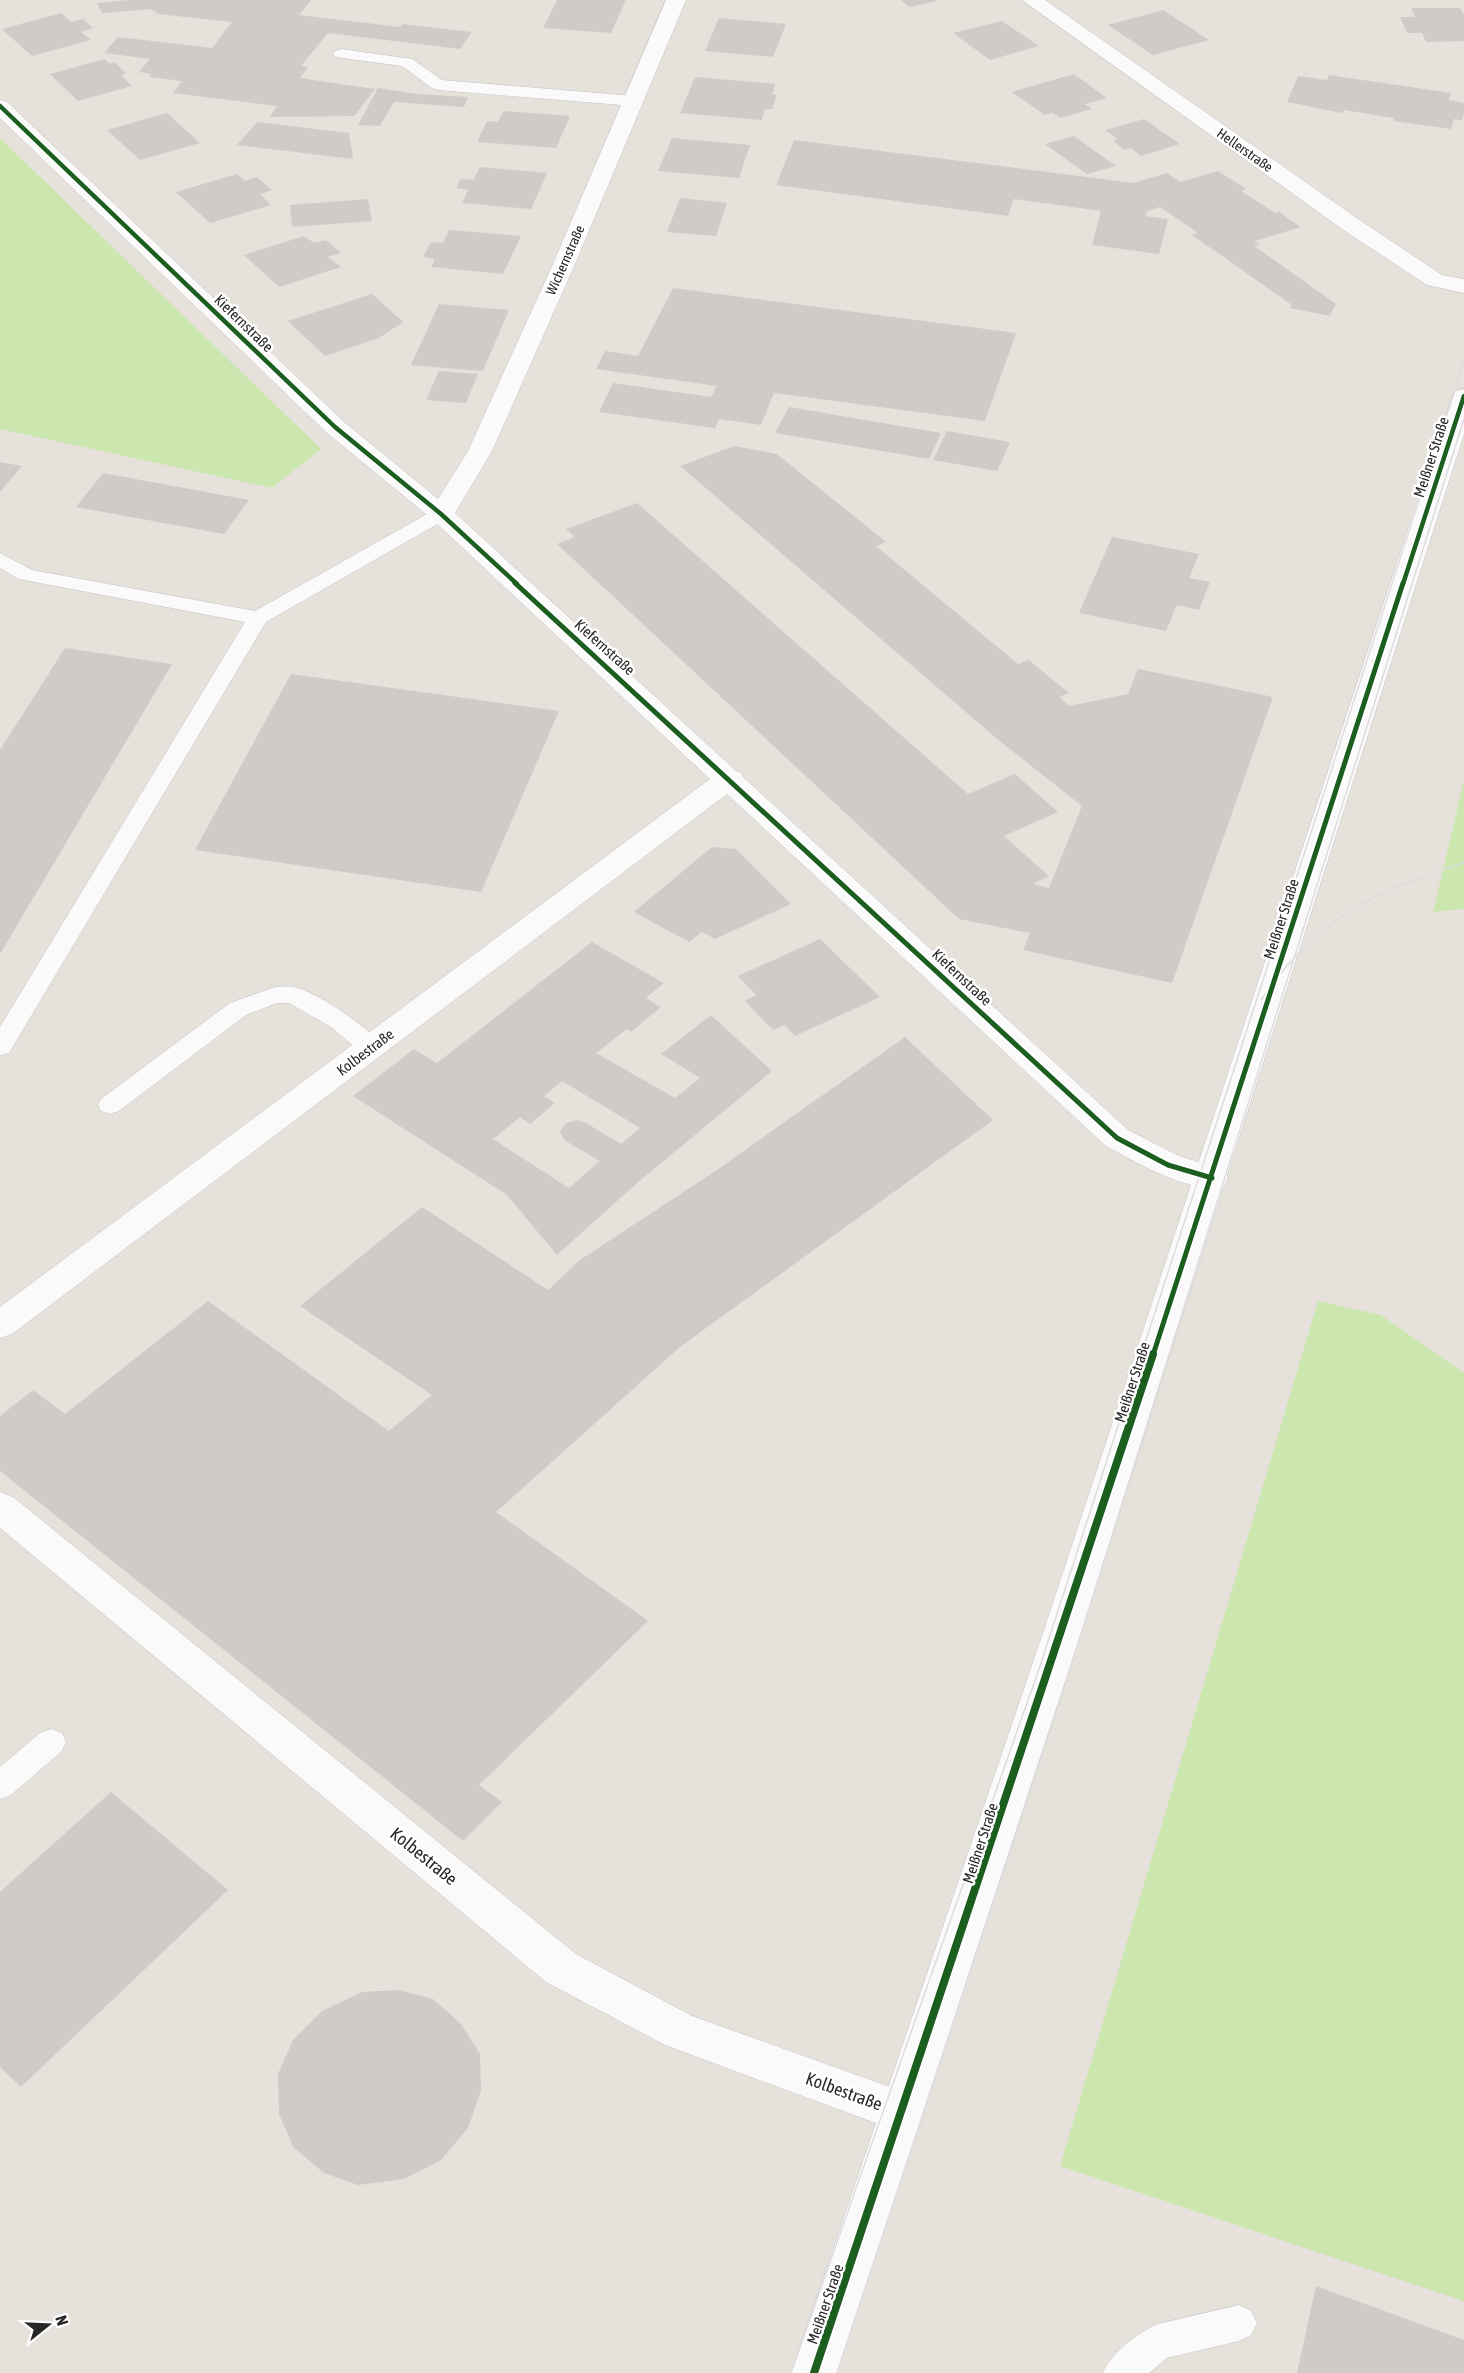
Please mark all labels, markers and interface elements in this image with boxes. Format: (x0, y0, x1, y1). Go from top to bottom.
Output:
street label: Hellerstraße (1214, 125, 1276, 175)
street label: Wichernstraße (542, 223, 588, 297)
street label: Kiefernstraße (211, 291, 277, 355)
street label: Meißner Straße (1410, 414, 1452, 499)
street label: Kiefernstraße (572, 616, 639, 678)
street label: Meißner Straße (1260, 876, 1302, 961)
street label: Kiefernstraße (929, 945, 995, 1009)
street label: Kolbestraße (333, 1025, 397, 1079)
street label: Meißner Straße (1111, 1339, 1153, 1424)
street label: Meißner Straße (959, 1800, 1001, 1885)
street label: Kolbestraße (386, 1823, 462, 1889)
street label: Kolbestraße (803, 2067, 885, 2115)
street label: Meißner Straße (803, 2262, 847, 2346)
north arrow (18, 2295, 78, 2355)
text: N (52, 2313, 72, 2328)

